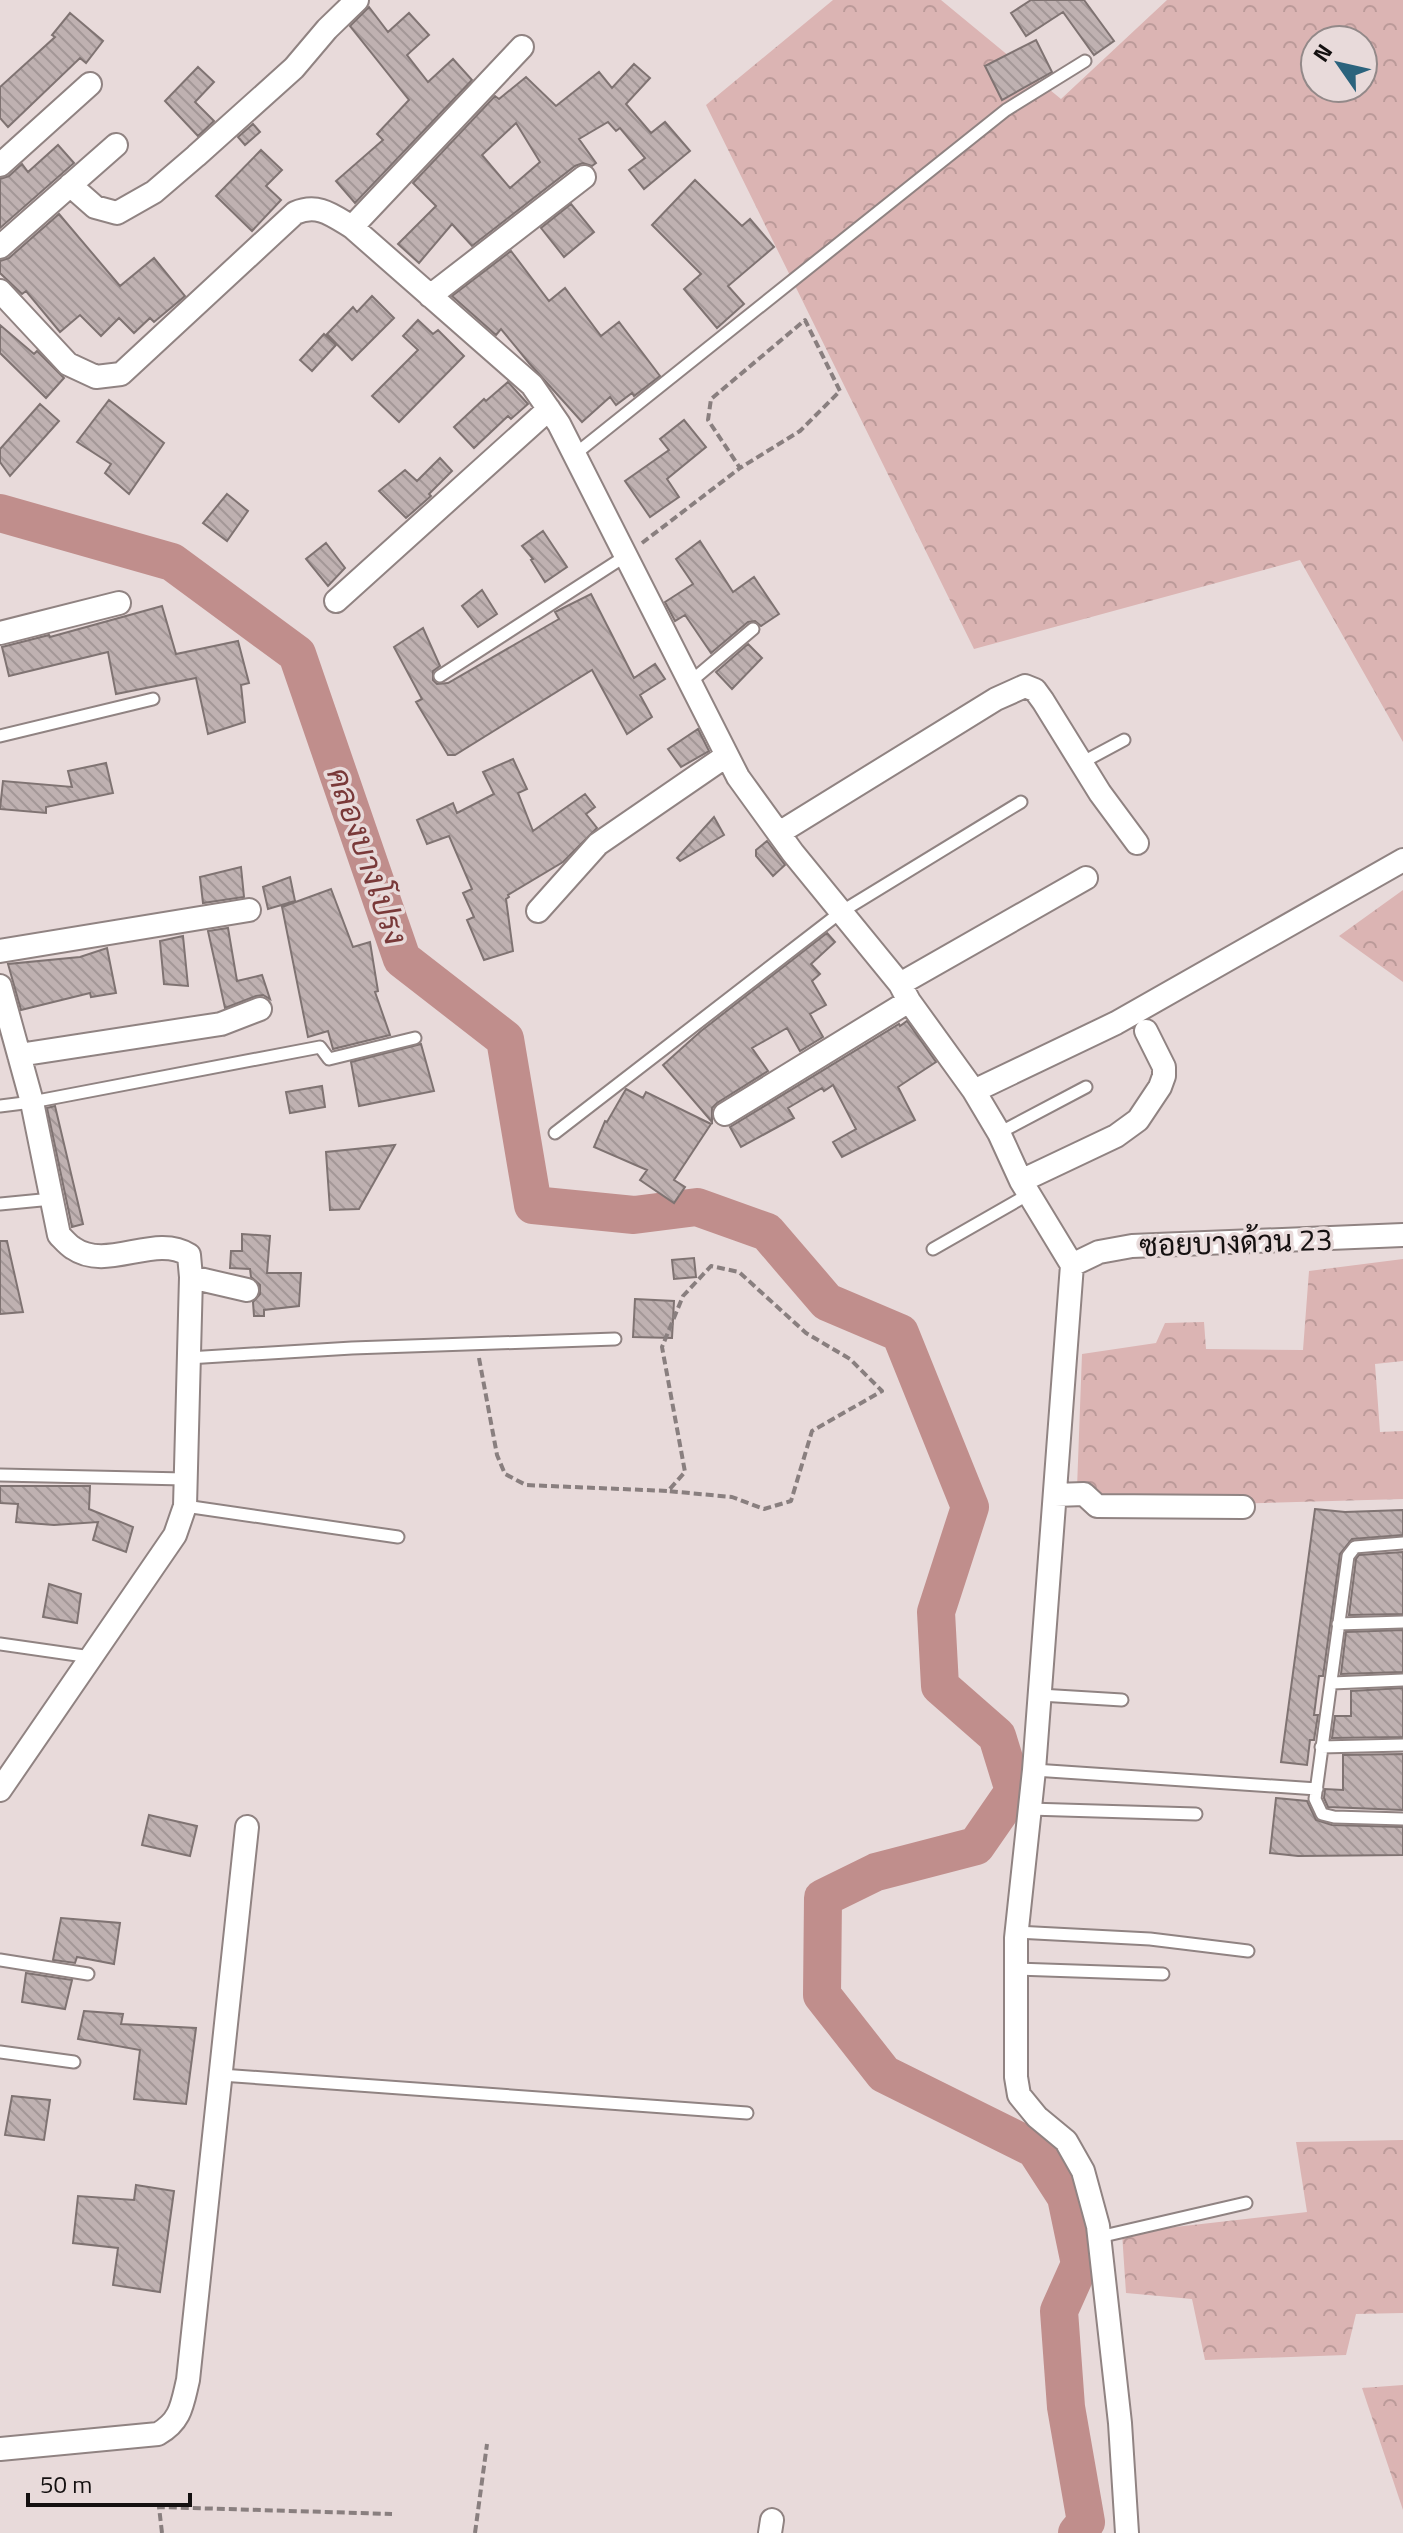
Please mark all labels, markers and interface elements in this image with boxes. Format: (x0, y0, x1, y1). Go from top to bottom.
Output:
north arrow (1299, 24, 1379, 104)
text: N (1304, 37, 1341, 69)
water label: คลองบางโปรง (315, 760, 421, 951)
street label: ซอยบางด้วน 23 (1139, 1216, 1333, 1268)
scale bar (28, 2457, 190, 2507)
text: 50 m (40, 2466, 92, 2502)

